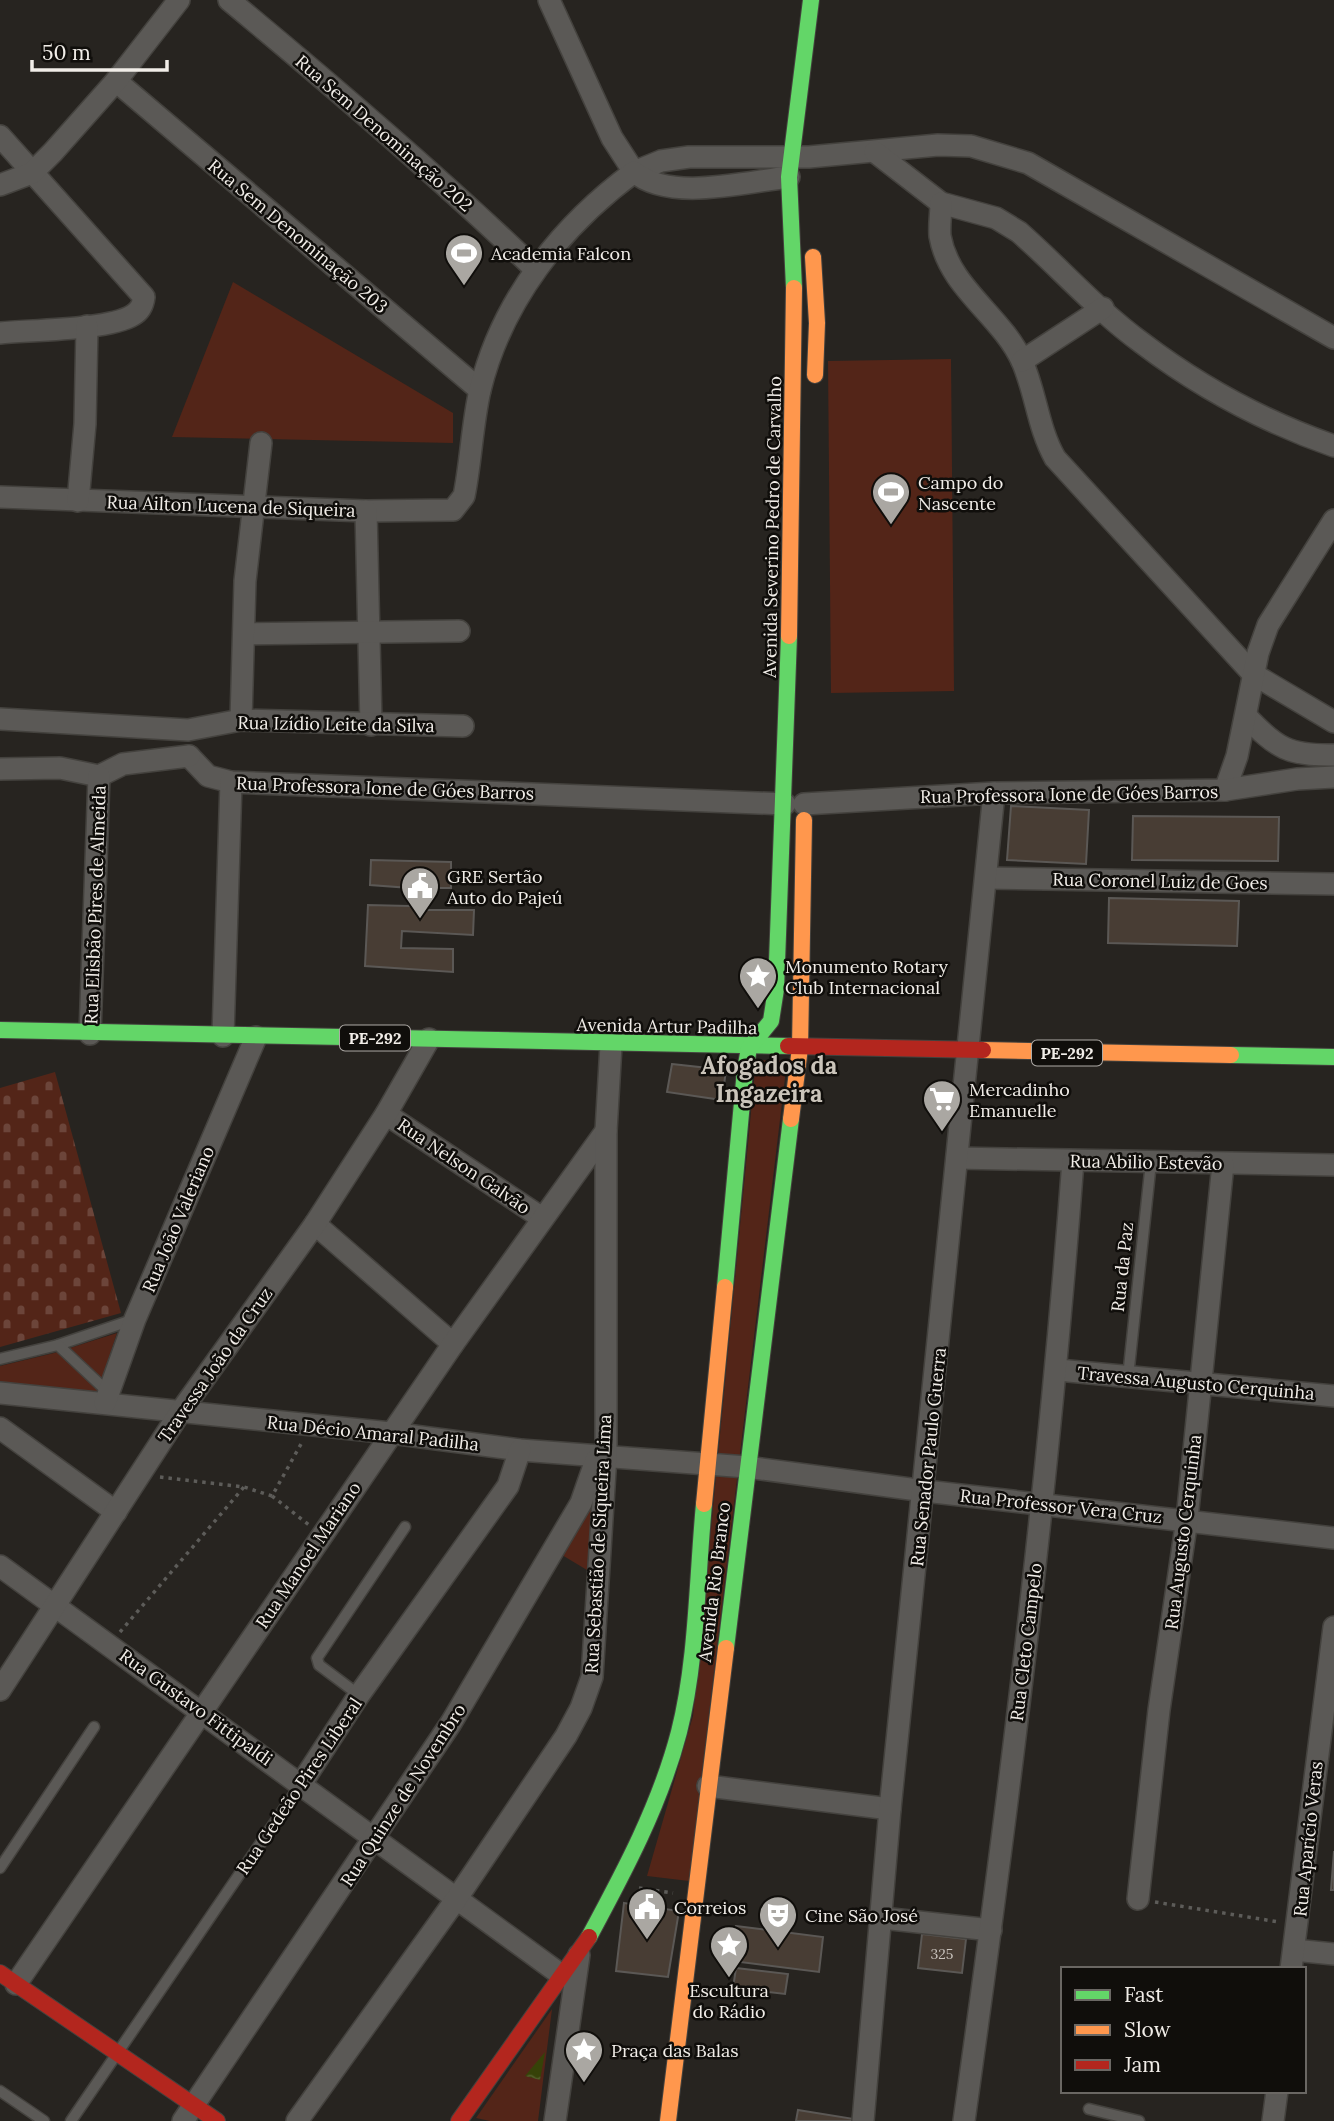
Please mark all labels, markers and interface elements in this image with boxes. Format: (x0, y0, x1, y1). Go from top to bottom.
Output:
scale bar (32, 28, 166, 72)
text: 50 m (42, 39, 91, 66)
street label: Rua Sem Denominação 202 (291, 50, 477, 216)
street label: Rua Sem Denominação 203 (203, 154, 393, 318)
sports icon: Academia Falcon (443, 232, 485, 287)
place label: Academia Falcon (490, 242, 631, 265)
street label: Avenida Severino Pedro de Carvalho (758, 376, 786, 679)
sports icon: Campo do Nascente (870, 471, 912, 526)
place label: Campo do Nascente (918, 471, 1003, 515)
street label: Rua Ailton Lucena de Siqueira (106, 490, 356, 522)
street label: Rua Izídio Leite da Silva (237, 711, 435, 737)
street label: Rua Professora Ione de Góes Barros (235, 771, 535, 805)
street label: Rua Professora Ione de Góes Barros (920, 780, 1218, 808)
street label: Rua Elisbão Pires de Almeida (79, 785, 111, 1025)
public building icon: GRE Sertão Auto do Pajeú (399, 865, 441, 920)
place label: GRE Sertão Auto do Pajeú (446, 865, 563, 909)
street label: Rua Coronel Luiz de Goes (1052, 868, 1268, 894)
place icon: Monumento Rotary Club Internacional (737, 955, 779, 1010)
place label: Monumento Rotary Club Internacional (785, 955, 949, 999)
street label: Avenida Artur Padilha (575, 1013, 758, 1039)
road number: PE-292 (340, 1026, 410, 1050)
road number: PE-292 (1032, 1040, 1102, 1065)
district label: Afogados da Ingazeira (701, 1050, 838, 1109)
supermarket icon: Mercadinho Emanuelle (921, 1078, 963, 1133)
place label: Mercadinho Emanuelle (969, 1078, 1070, 1122)
street label: Rua Nelson Galvão (393, 1113, 535, 1219)
street label: Rua João Valeriano (137, 1142, 219, 1296)
street label: Rua Abilio Estevão (1069, 1149, 1223, 1175)
street label: Rua da Paz (1106, 1221, 1138, 1313)
street label: Travessa João da Cruz (153, 1283, 277, 1447)
street label: Rua Senador Paulo Guerra (905, 1346, 951, 1568)
street label: Travessa Augusto Cerquinha (1077, 1361, 1315, 1405)
street label: Rua Décio Amaral Padilha (266, 1410, 480, 1456)
street label: Rua Sebastião de Siqueira Lima (580, 1414, 616, 1674)
street label: Rua Augusto Cerquinha (1160, 1433, 1206, 1631)
street label: Rua Manoel Mariano (250, 1477, 366, 1633)
street label: Rua Professor Vera Cruz (959, 1484, 1163, 1528)
street label: Avenida Rio Branco (693, 1501, 735, 1664)
street label: Rua Cleto Campelo (1005, 1562, 1047, 1722)
street label: Rua Gustavo Fittipaldi (115, 1644, 277, 1770)
street label: Rua Gedeão Pires Liberal (231, 1693, 367, 1879)
street label: Rua Quinze de Novembro (335, 1699, 471, 1891)
street label: Rua Aparício Veras (1288, 1760, 1328, 1918)
public building icon: Correios (626, 1886, 668, 1941)
theatre icon: Cine São José (757, 1894, 799, 1949)
place label: Correios (674, 1896, 746, 1919)
place label: Cine São José (805, 1904, 918, 1927)
place icon: Escultura do Rádio (708, 1924, 750, 1979)
house number: 325 (931, 1945, 953, 1963)
legend (1061, 1967, 1306, 2093)
place label: Escultura do Rádio (689, 1979, 769, 2023)
text: Fast (1124, 1981, 1164, 2008)
text: Slow (1124, 2016, 1171, 2043)
place icon: Praça das Balas (563, 2029, 605, 2084)
place label: Praça das Balas (611, 2039, 739, 2062)
text: Jam (1123, 2051, 1161, 2078)

